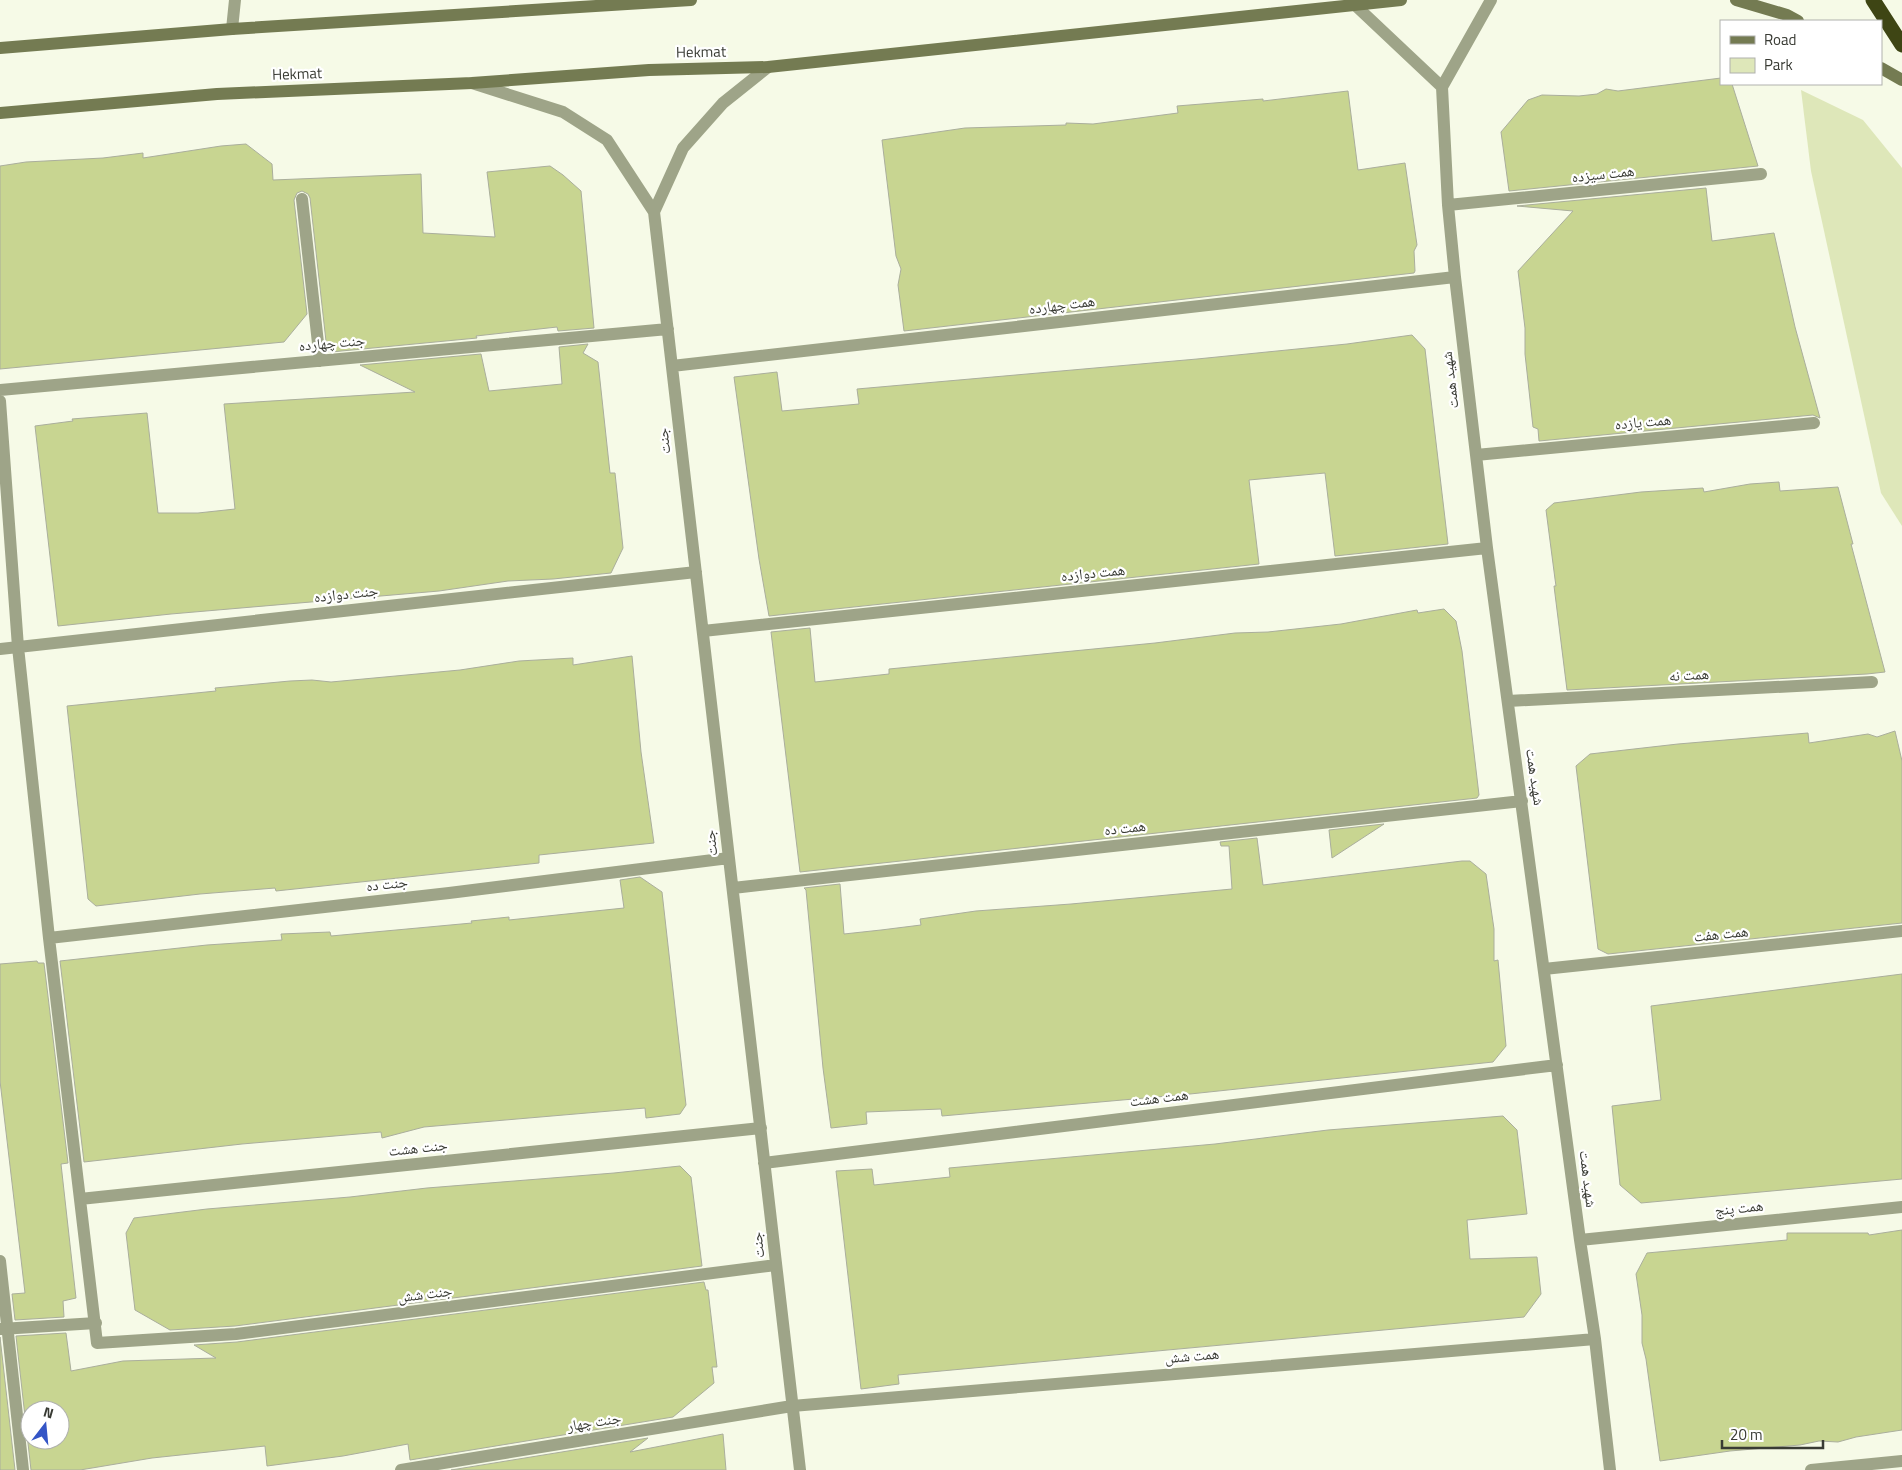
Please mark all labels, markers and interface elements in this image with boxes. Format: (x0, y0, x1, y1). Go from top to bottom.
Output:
legend (1720, 20, 1882, 85)
text: Road (1764, 28, 1796, 51)
street label: Hekmat (676, 40, 727, 63)
text: Park (1764, 53, 1793, 76)
street label: Hekmat (272, 61, 323, 86)
street label: همت سیزده (1570, 159, 1635, 188)
street label: همت چهارده (1028, 289, 1096, 320)
street label: جنت چهارده (298, 328, 367, 357)
street label: شهید همت (1435, 350, 1464, 410)
street label: همت یازده (1614, 408, 1672, 435)
street label: جنت (650, 426, 677, 455)
street label: همت دوازده (1060, 558, 1126, 587)
street label: جنت دوازده (313, 579, 380, 608)
street label: همت نه (1668, 662, 1710, 687)
street label: شهید همت (1520, 747, 1551, 807)
street label: همت ده (1103, 814, 1147, 841)
street label: جنت (697, 828, 724, 857)
street label: جنت ده (365, 870, 409, 897)
street label: همت هفت (1692, 919, 1750, 948)
street label: همت هشت (1128, 1082, 1190, 1113)
street label: جنت هشت (387, 1133, 449, 1162)
street label: شهید همت (1574, 1149, 1603, 1209)
street label: همت پنج (1713, 1194, 1764, 1221)
street label: جنت (744, 1230, 771, 1259)
street label: جنت شش (396, 1279, 454, 1308)
street label: همت شش (1164, 1342, 1220, 1369)
north arrow (20, 1400, 70, 1450)
text: N (41, 1401, 56, 1423)
street label: جنت چهار (564, 1406, 623, 1437)
scale bar (1722, 1418, 1823, 1450)
text: 20 m (1730, 1423, 1763, 1446)

